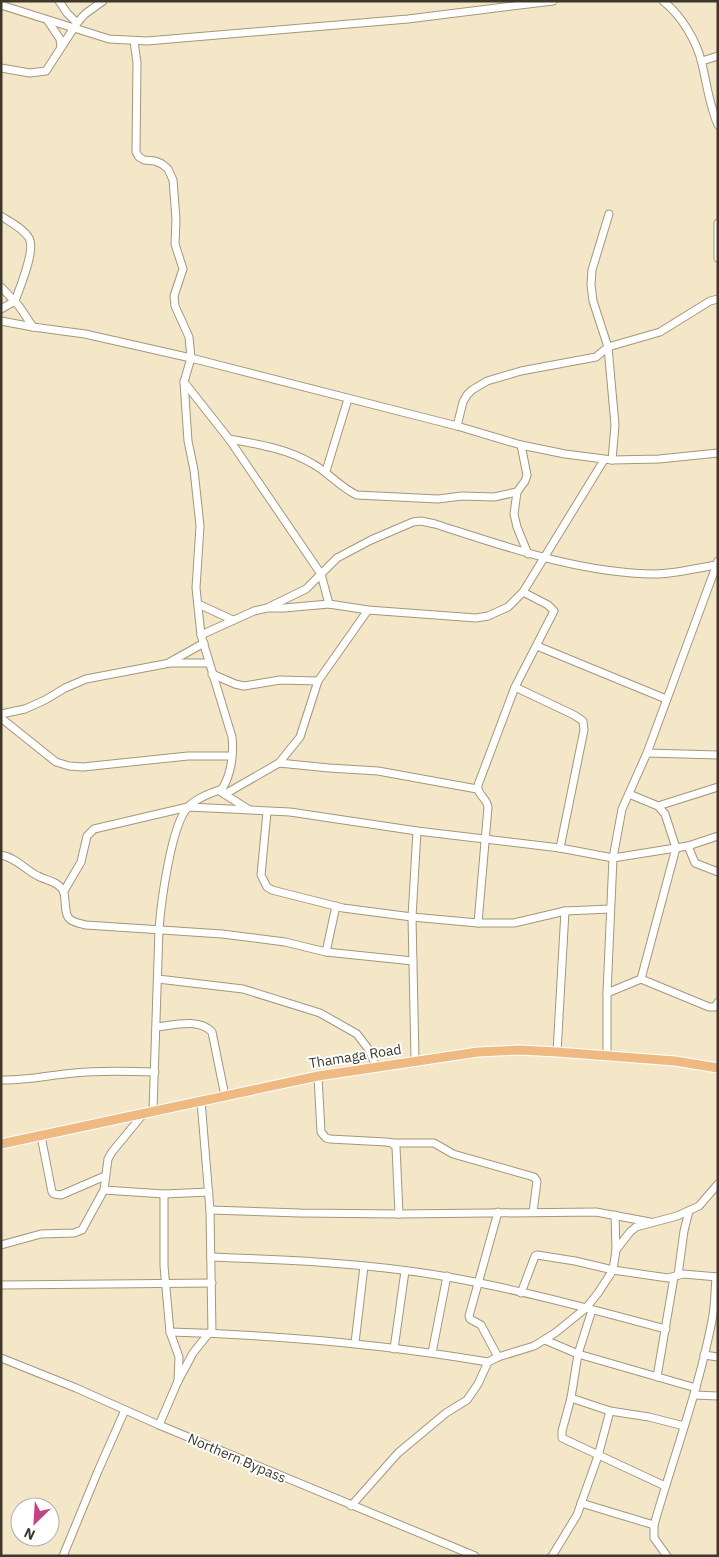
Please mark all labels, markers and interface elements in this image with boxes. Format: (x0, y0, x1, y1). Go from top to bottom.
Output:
street label: Thamaga Road (307, 1040, 403, 1072)
street label: Northern Bypass (185, 1429, 289, 1487)
north arrow (10, 1497, 60, 1547)
text: N (21, 1523, 38, 1544)

